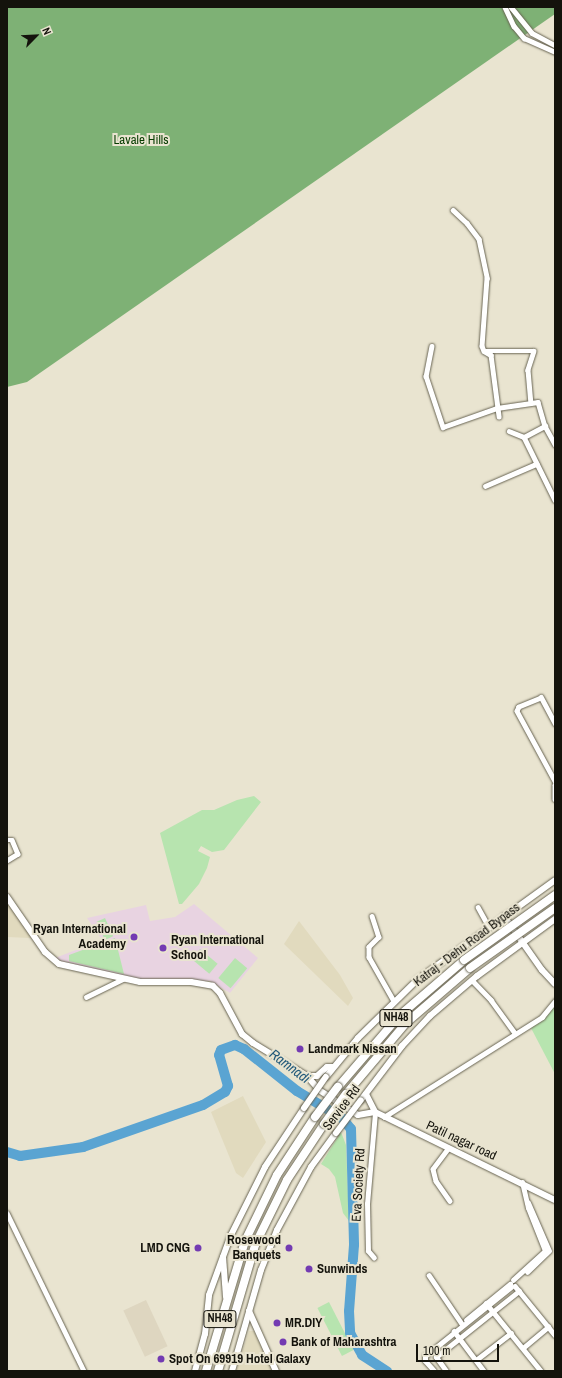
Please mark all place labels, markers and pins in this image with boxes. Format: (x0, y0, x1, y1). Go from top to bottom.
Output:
place label: Ryan International Academy (33, 922, 126, 953)
marker: Ryan International Academy (129, 932, 139, 942)
place label: Ryan International School (171, 933, 264, 964)
marker: Ryan International School (158, 943, 168, 953)
place label: Landmark Nissan (308, 1041, 397, 1057)
marker: Landmark Nissan (295, 1044, 305, 1054)
place label: Rosewood Banquets (227, 1233, 281, 1264)
place label: LMD CNG (140, 1240, 190, 1256)
marker: LMD CNG (193, 1243, 203, 1253)
marker: Rosewood Banquets (284, 1243, 294, 1253)
place label: Sunwinds (317, 1261, 367, 1277)
marker: Sunwinds (304, 1264, 314, 1274)
place label: MR.DIY (285, 1315, 322, 1331)
marker: MR.DIY (272, 1318, 282, 1328)
place label: Bank of Maharashtra (291, 1334, 396, 1350)
marker: Bank of Maharashtra (278, 1337, 288, 1347)
place label: Spot On 69919 Hotel Galaxy (169, 1351, 311, 1367)
marker: Spot On 69919 Hotel Galaxy (156, 1354, 166, 1364)

